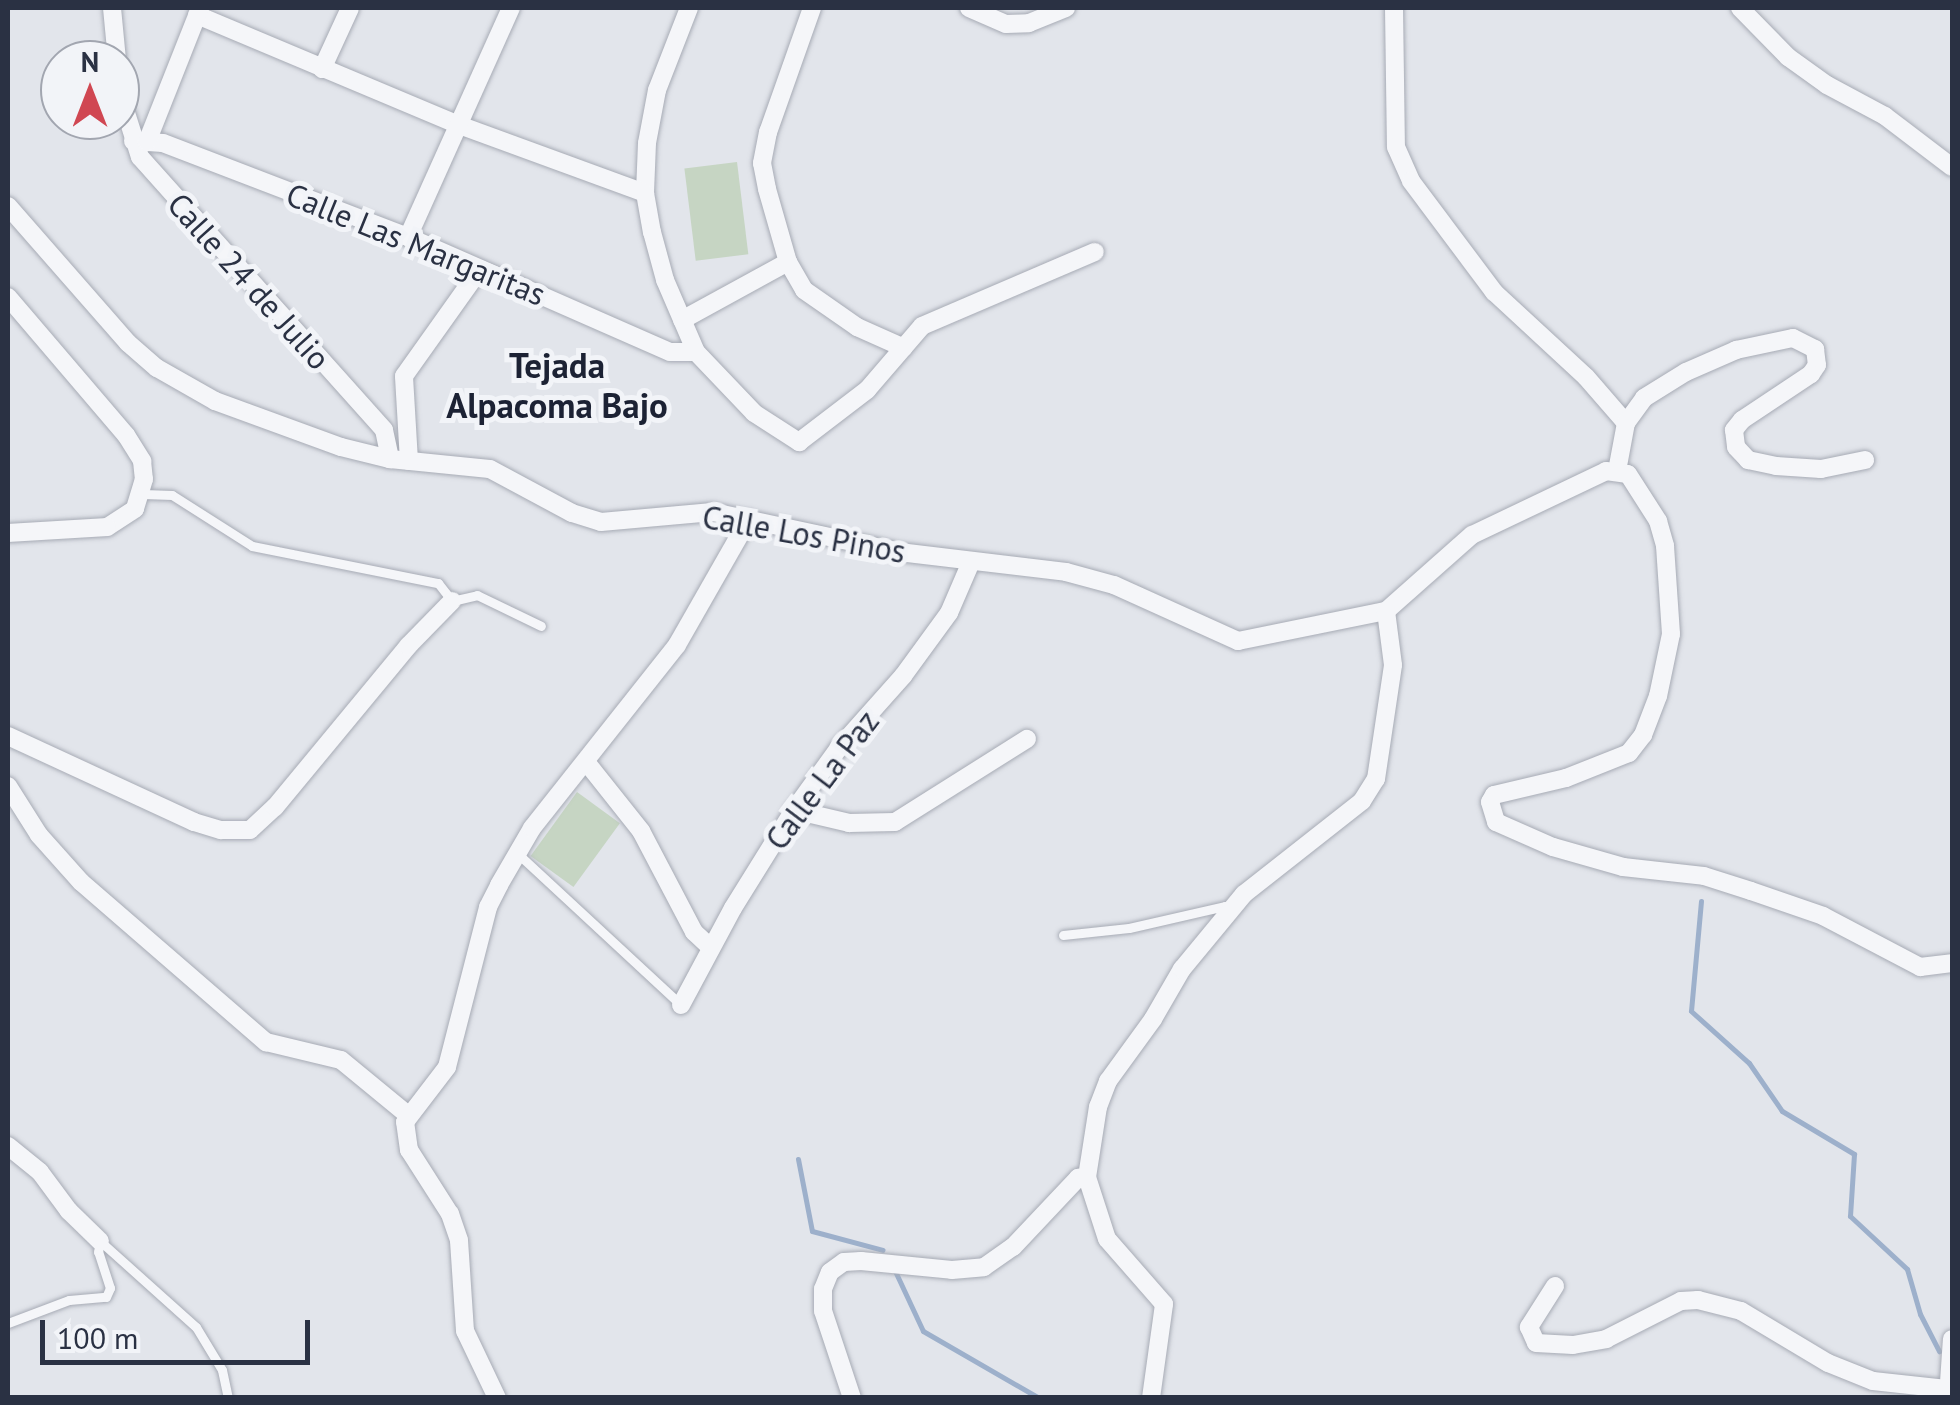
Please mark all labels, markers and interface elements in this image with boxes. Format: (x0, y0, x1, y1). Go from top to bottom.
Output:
north arrow (40, 40, 140, 140)
text: N (81, 43, 99, 80)
street label: Calle Las Margaritas (281, 175, 551, 313)
street label: Calle 24 de Julio (160, 185, 338, 377)
district label: Tejada Alpacoma Bajo (446, 344, 668, 426)
street label: Calle Los Pinos (699, 497, 909, 571)
street label: Calle La Paz (757, 703, 887, 857)
scale bar (45, 1300, 315, 1362)
text: 100 m (57, 1318, 138, 1357)

